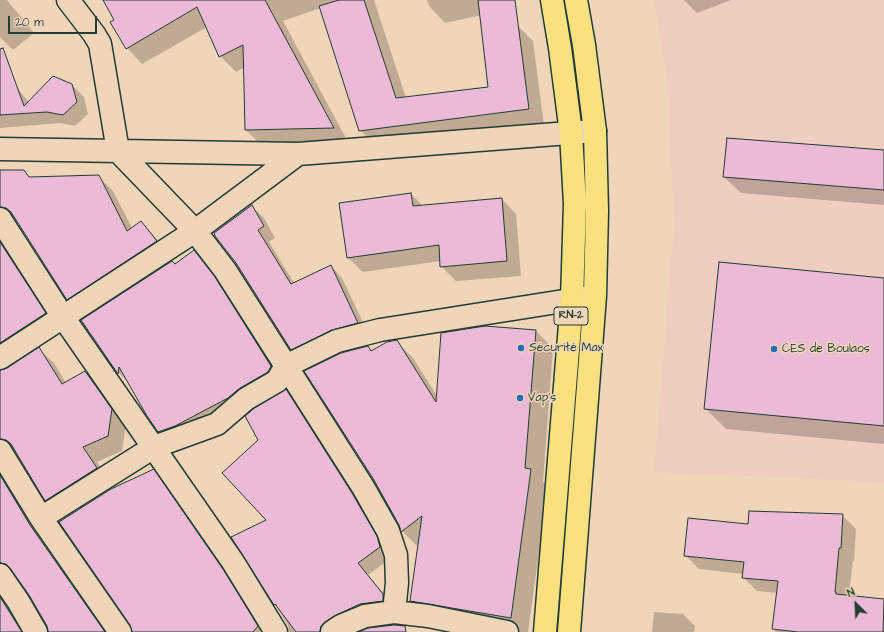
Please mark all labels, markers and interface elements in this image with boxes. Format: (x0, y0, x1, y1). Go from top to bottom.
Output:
scale bar (10, 8, 99, 34)
text: 20 m (15, 14, 44, 31)
road number: RN-2 (554, 307, 588, 325)
place label: Sécurité Max (529, 341, 603, 355)
place label: CES de Boulaos (782, 342, 870, 356)
marker: Sécurité Max (516, 343, 526, 353)
marker: CES de Boulaos (769, 344, 779, 354)
place label: Vap's (528, 391, 556, 405)
marker: Vap's (515, 393, 525, 403)
north arrow (836, 584, 876, 624)
text: N (845, 584, 857, 601)

